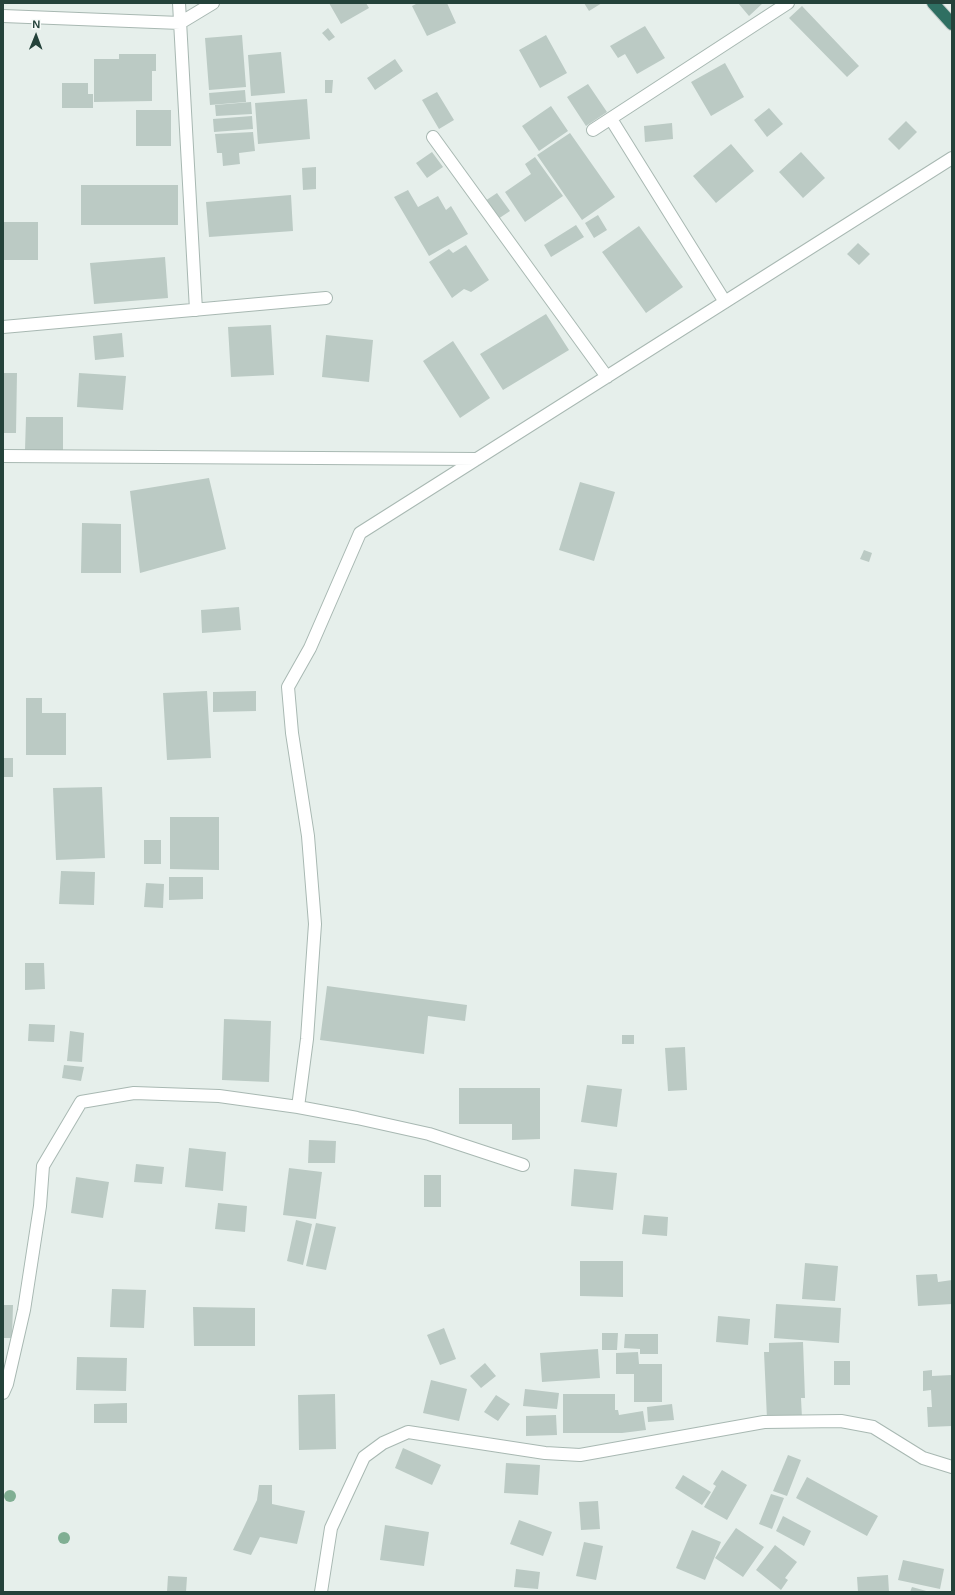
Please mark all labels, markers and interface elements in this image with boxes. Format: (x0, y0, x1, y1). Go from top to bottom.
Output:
north arrow (16, 16, 56, 56)
text: N (32, 18, 40, 30)

